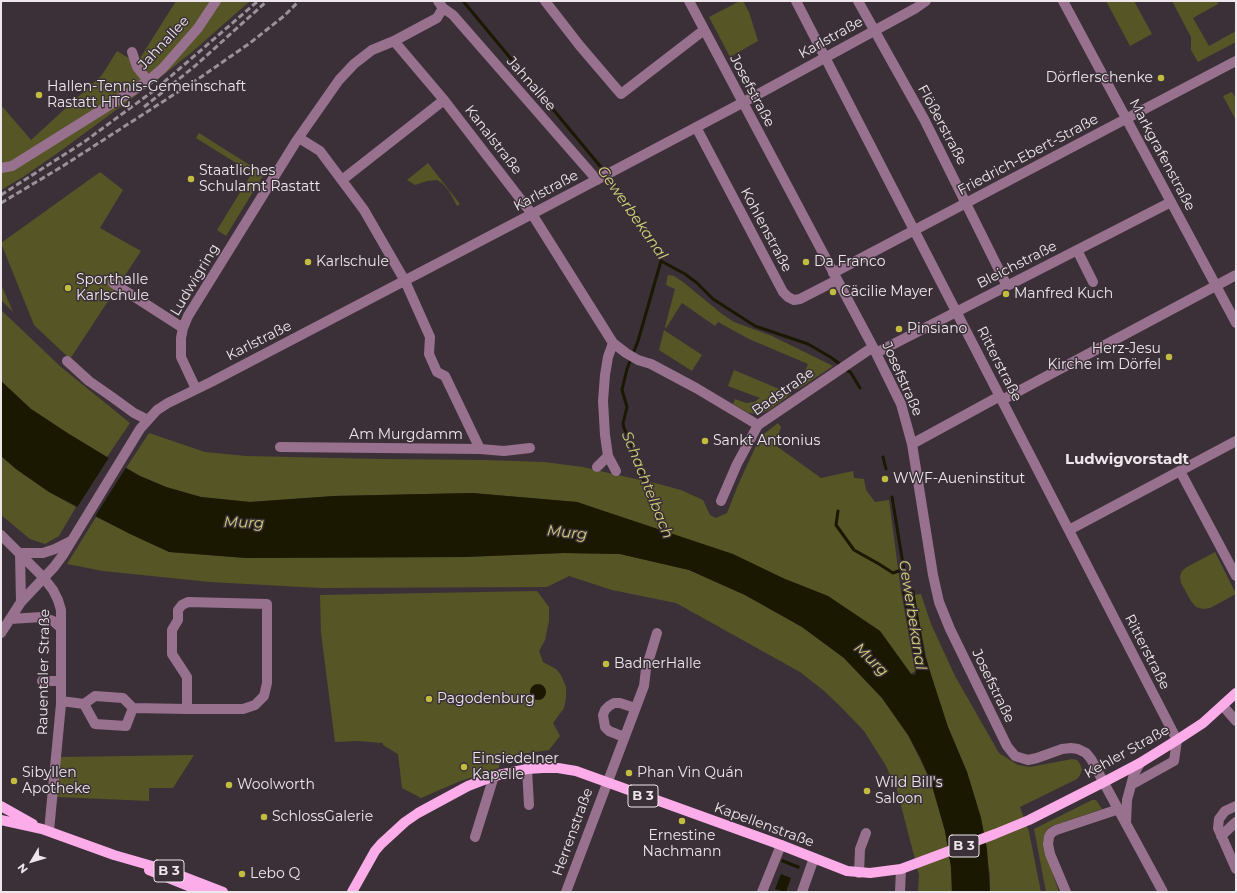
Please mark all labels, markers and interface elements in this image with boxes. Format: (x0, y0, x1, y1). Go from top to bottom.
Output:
street label: Jahnallee (135, 13, 193, 73)
street label: Karlstraße (796, 13, 866, 63)
street label: Josefstraße (726, 52, 778, 130)
street label: Jahnallee (503, 53, 559, 115)
place label: Dörflerschenke (1046, 70, 1153, 86)
marker: Dörflerschenke (1156, 73, 1166, 83)
place label: Hallen-Tennis-Gemeinschaft Rastatt HTG (47, 79, 246, 112)
street label: Flößerstraße (914, 82, 970, 168)
marker: Hallen-Tennis-Gemeinschaft Rastatt HTG (34, 90, 44, 100)
street label: Markgrafenstraße (1125, 96, 1199, 214)
street label: Kanalstraße (461, 102, 525, 178)
street label: Friedrich-Ebert-Straße (955, 111, 1101, 199)
water label: Gewerbekanal (593, 162, 671, 264)
place label: Staatliches Schulamt Rastatt (199, 163, 320, 196)
street label: Karlstraße (511, 167, 581, 215)
marker: Staatliches Schulamt Rastatt (186, 174, 196, 184)
street label: Kohlenstraße (737, 185, 795, 275)
street label: Bleichstraße (974, 238, 1060, 292)
street label: Ludwigring (167, 241, 223, 319)
place label: Karlschule (316, 254, 389, 270)
place label: Da Franco (814, 254, 886, 270)
marker: Karlschule (303, 257, 313, 267)
marker: Da Franco (801, 257, 811, 267)
place label: Sporthalle Karlschule (76, 272, 149, 304)
marker: Sporthalle Karlschule (63, 283, 73, 293)
place label: Cäcilie Mayer (841, 284, 933, 300)
place label: Manfred Kuch (1014, 286, 1113, 302)
marker: Cäcilie Mayer (828, 287, 838, 297)
marker: Manfred Kuch (1001, 289, 1011, 299)
street label: Karlstraße (224, 317, 294, 365)
place label: Pinsiano (907, 321, 967, 337)
marker: Pinsiano (894, 324, 904, 334)
street label: Ritterstraße (973, 324, 1025, 404)
street label: Josefstraße (878, 339, 926, 419)
place label: Herz-Jesu Kirche im Dörfel (1047, 341, 1161, 374)
marker: Herz-Jesu Kirche im Dörfel (1164, 352, 1174, 362)
street label: Badstraße (749, 364, 817, 420)
street label: Am Murgdamm (349, 427, 463, 443)
water label: Schachtelbach (617, 429, 677, 541)
place label: Sankt Antonius (713, 433, 820, 449)
marker: Sankt Antonius (700, 436, 710, 446)
district label: Ludwigvorstadt (1065, 451, 1189, 469)
place label: WWF-Aueninstitut (893, 471, 1025, 487)
marker: WWF-Aueninstitut (880, 474, 890, 484)
water label: Murg (223, 513, 265, 533)
water label: Murg (546, 522, 588, 544)
water label: Gewerbekanal (894, 559, 930, 671)
street label: Rauentaler Straße (34, 609, 54, 735)
street label: Ritterstraße (1121, 612, 1173, 692)
water label: Murg (850, 639, 892, 681)
street label: Josefstraße (968, 647, 1018, 725)
place label: BadnerHalle (614, 656, 701, 672)
marker: BadnerHalle (601, 659, 611, 669)
place label: Pagodenburg (437, 691, 535, 707)
marker: Pagodenburg (424, 694, 434, 704)
street label: Kehler Straße (1082, 722, 1172, 782)
place label: Einsiedelner Kapelle (472, 751, 559, 784)
marker: Einsiedelner Kapelle (459, 762, 469, 772)
place label: Sibyllen Apotheke (22, 765, 90, 798)
place label: Phan Vin Quán (637, 765, 743, 781)
marker: Phan Vin Quán (624, 768, 634, 778)
place label: Wild Bill's Saloon (875, 775, 943, 808)
marker: Sibyllen Apotheke (9, 776, 19, 786)
place label: Woolworth (237, 777, 315, 793)
marker: Woolworth (224, 780, 234, 790)
road number: B 3 (628, 785, 658, 807)
street label: Herrenstraße (549, 786, 597, 878)
marker: Wild Bill's Saloon (862, 786, 872, 796)
street label: Kapellenstraße (712, 799, 816, 851)
place label: SchlossGalerie (272, 809, 373, 825)
marker: SchlossGalerie (259, 812, 269, 822)
marker: Ernestine Nachmann (677, 816, 687, 826)
place label: Ernestine Nachmann (643, 828, 721, 860)
road number: B 3 (949, 835, 979, 857)
north arrow (12, 841, 52, 881)
road number: B 3 (154, 860, 184, 882)
text: N (14, 861, 31, 876)
place label: Lebo Q (250, 866, 300, 882)
marker: Lebo Q (237, 869, 247, 879)

